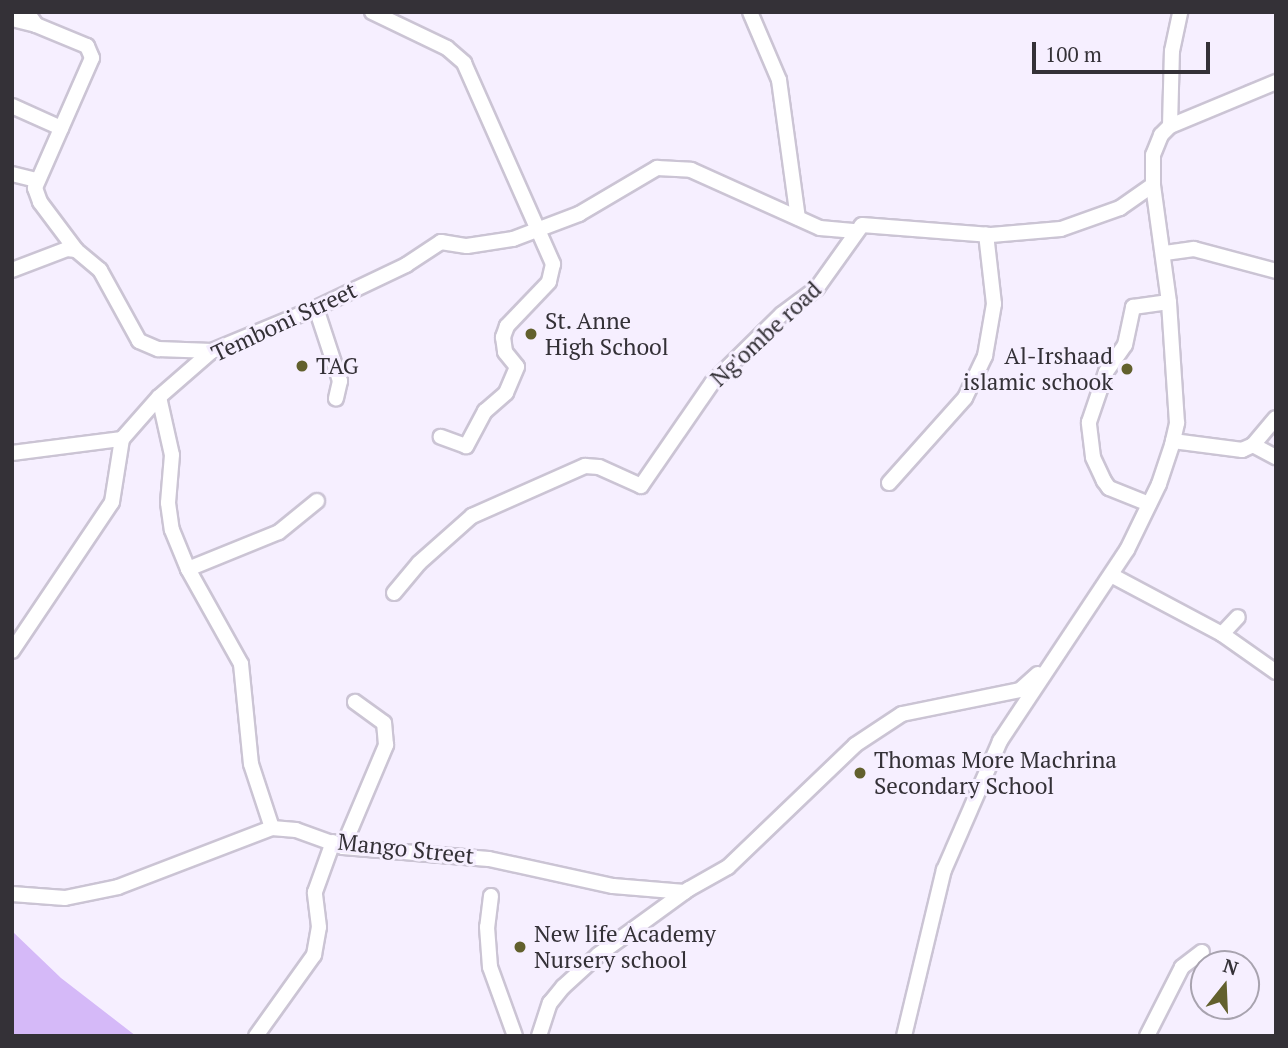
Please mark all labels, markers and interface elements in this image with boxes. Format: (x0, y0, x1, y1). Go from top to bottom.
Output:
scale bar (1036, 28, 1214, 72)
text: 100 m (1045, 40, 1102, 68)
street label: Temboni Street (207, 276, 361, 368)
street label: Ng'ombe road (705, 276, 827, 392)
place label: St. Anne High School (545, 307, 669, 361)
marker: St. Anne High School (523, 326, 539, 342)
place label: Al-Irshaad islamic schook (963, 342, 1113, 396)
place label: TAG (316, 352, 359, 380)
marker: TAG (294, 358, 310, 374)
marker: Al-Irshaad islamic schook (1119, 361, 1135, 377)
place label: Thomas More Machrina Secondary School (874, 746, 1117, 800)
marker: Thomas More Machrina Secondary School (852, 765, 868, 781)
street label: Mango Street (336, 828, 476, 870)
place label: New life Academy Nursery school (534, 920, 716, 974)
marker: New life Academy Nursery school (512, 939, 528, 955)
north arrow (1190, 950, 1260, 1020)
text: N (1220, 952, 1242, 981)

